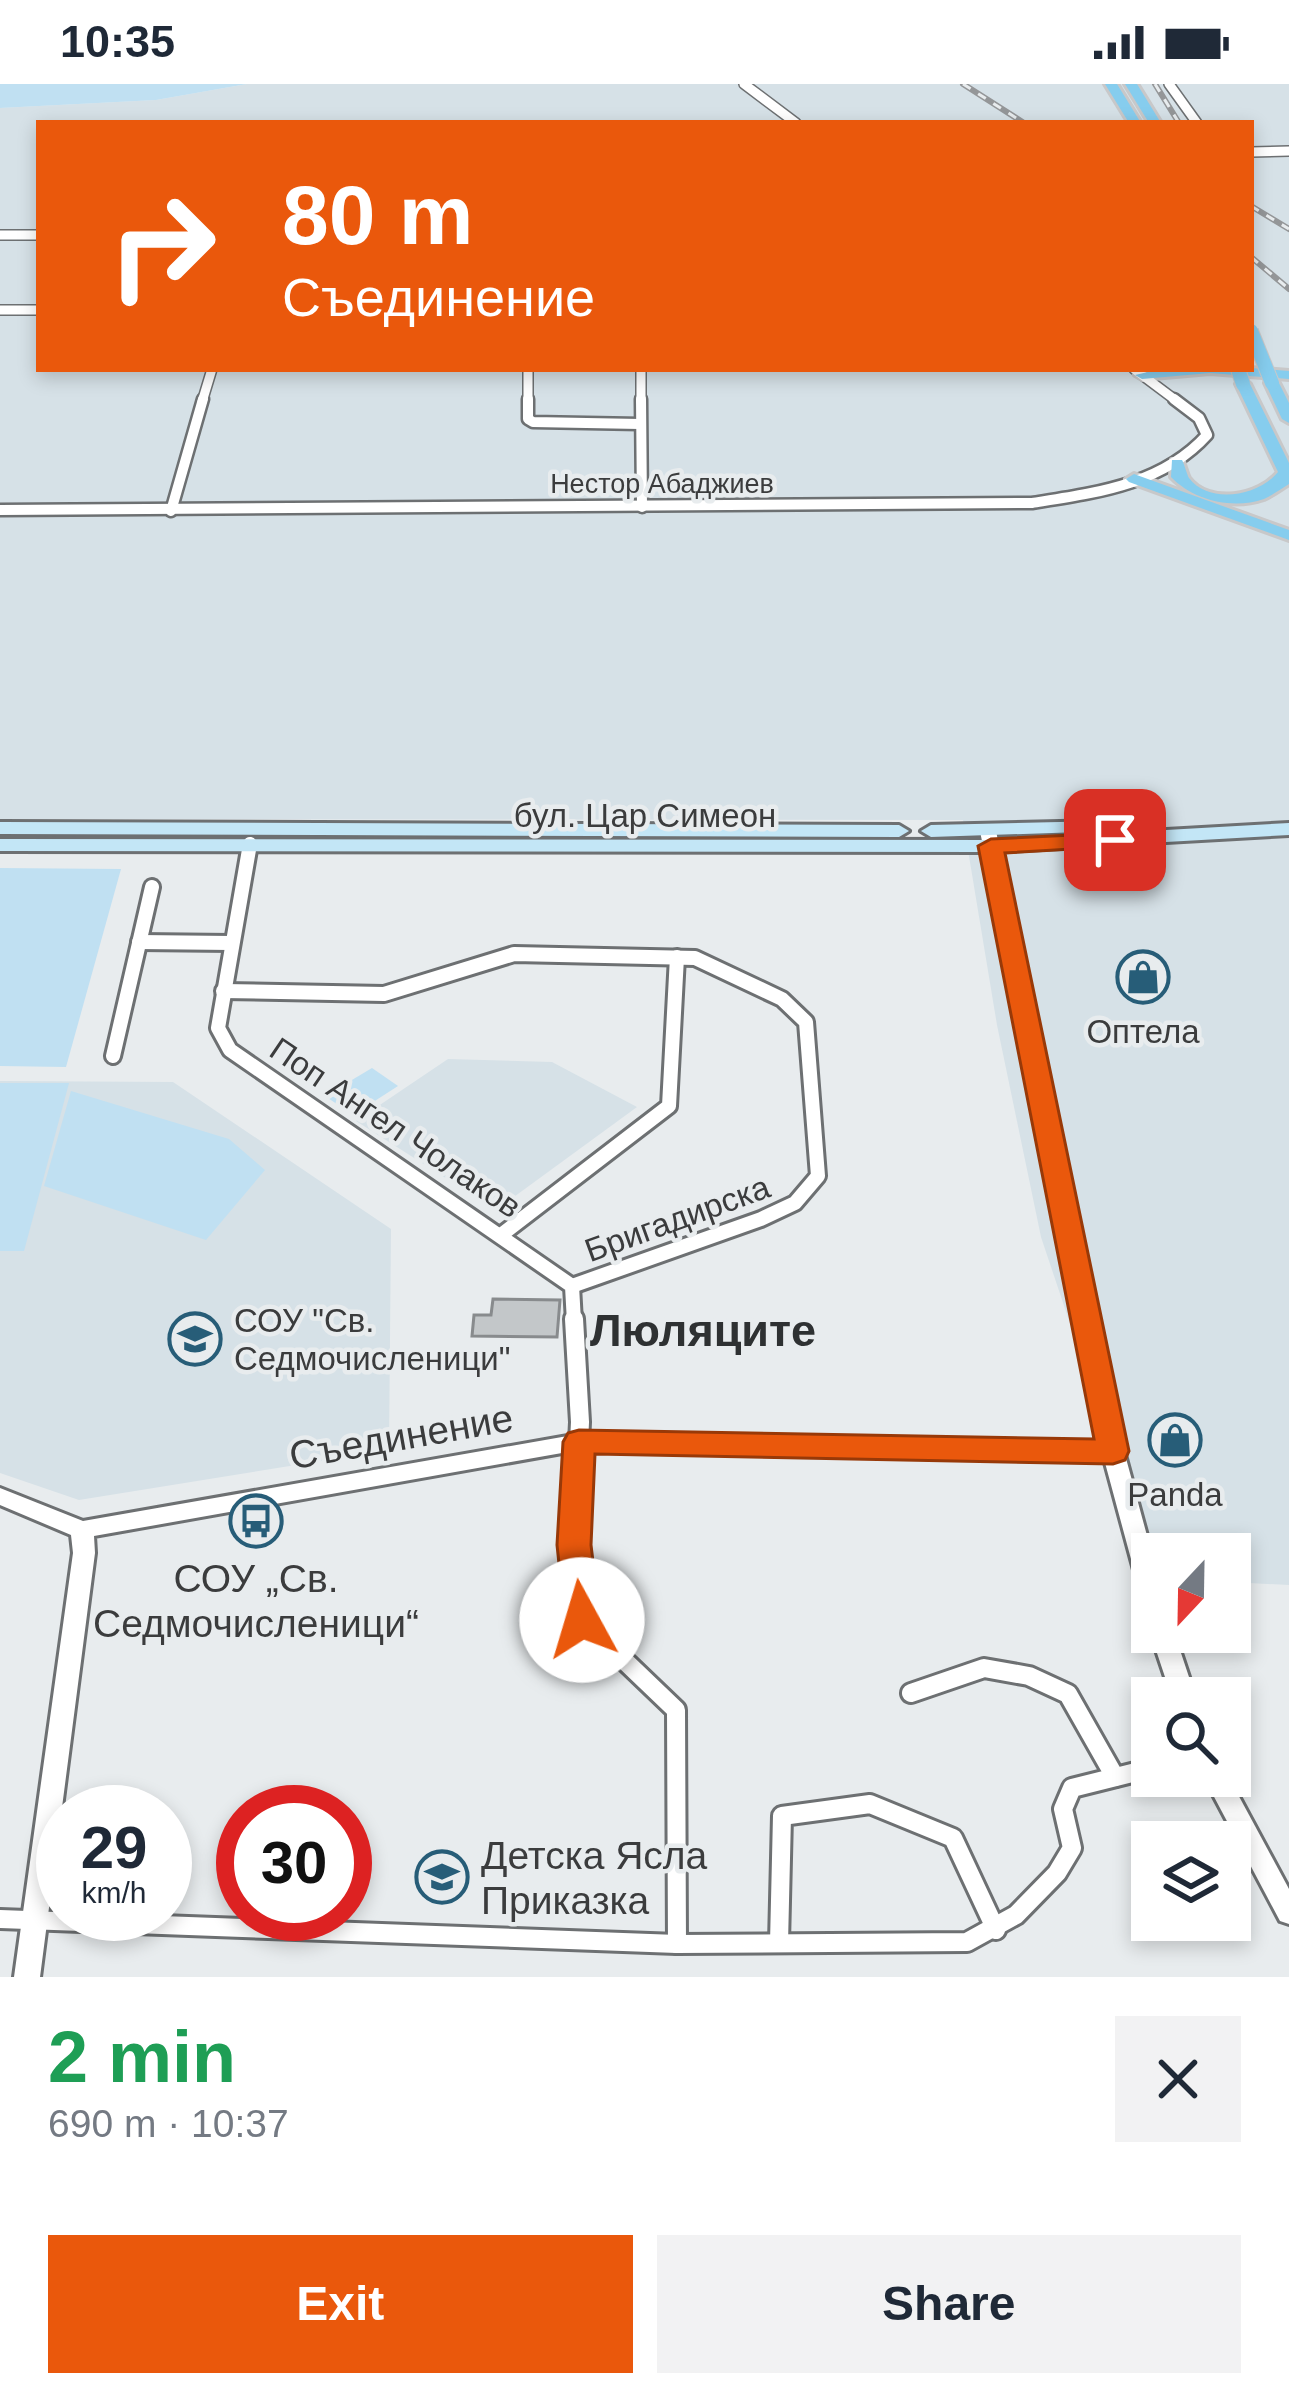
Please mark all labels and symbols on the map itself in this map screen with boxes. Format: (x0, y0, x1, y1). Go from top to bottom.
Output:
street label: Нестор Абаджиев (550, 469, 774, 499)
pin (1064, 789, 1166, 891)
street label: бул. Цар Симеон (514, 797, 776, 834)
shop icon: Оптела (1115, 949, 1171, 1005)
place label: Оптела (1086, 1013, 1200, 1050)
street label: Поп Ангел Чолаков (263, 1030, 528, 1225)
street label: Бригадирска (580, 1168, 775, 1269)
place label: СОУ "Св. Седмочисленици" (234, 1302, 510, 1377)
district label: Люляците (590, 1305, 816, 1356)
school or university icon: СОУ "Св. Седмочисленици" (167, 1311, 223, 1367)
street label: Съединение (286, 1396, 516, 1477)
shop icon: Panda (1147, 1412, 1203, 1468)
place label: Panda (1127, 1476, 1223, 1513)
bus stop icon: СОУ „Св. Седмочисленици“ (228, 1493, 284, 1549)
north arrow (1131, 1533, 1251, 1653)
place label: СОУ „Св. Седмочисленици“ (93, 1557, 419, 1645)
position arrow (519, 1557, 645, 1683)
speed limit sign: 30 (216, 1785, 372, 1941)
place label: Детска Ясла Приказка (481, 1834, 708, 1922)
school or university icon: Детска Ясла Приказка (414, 1849, 470, 1905)

